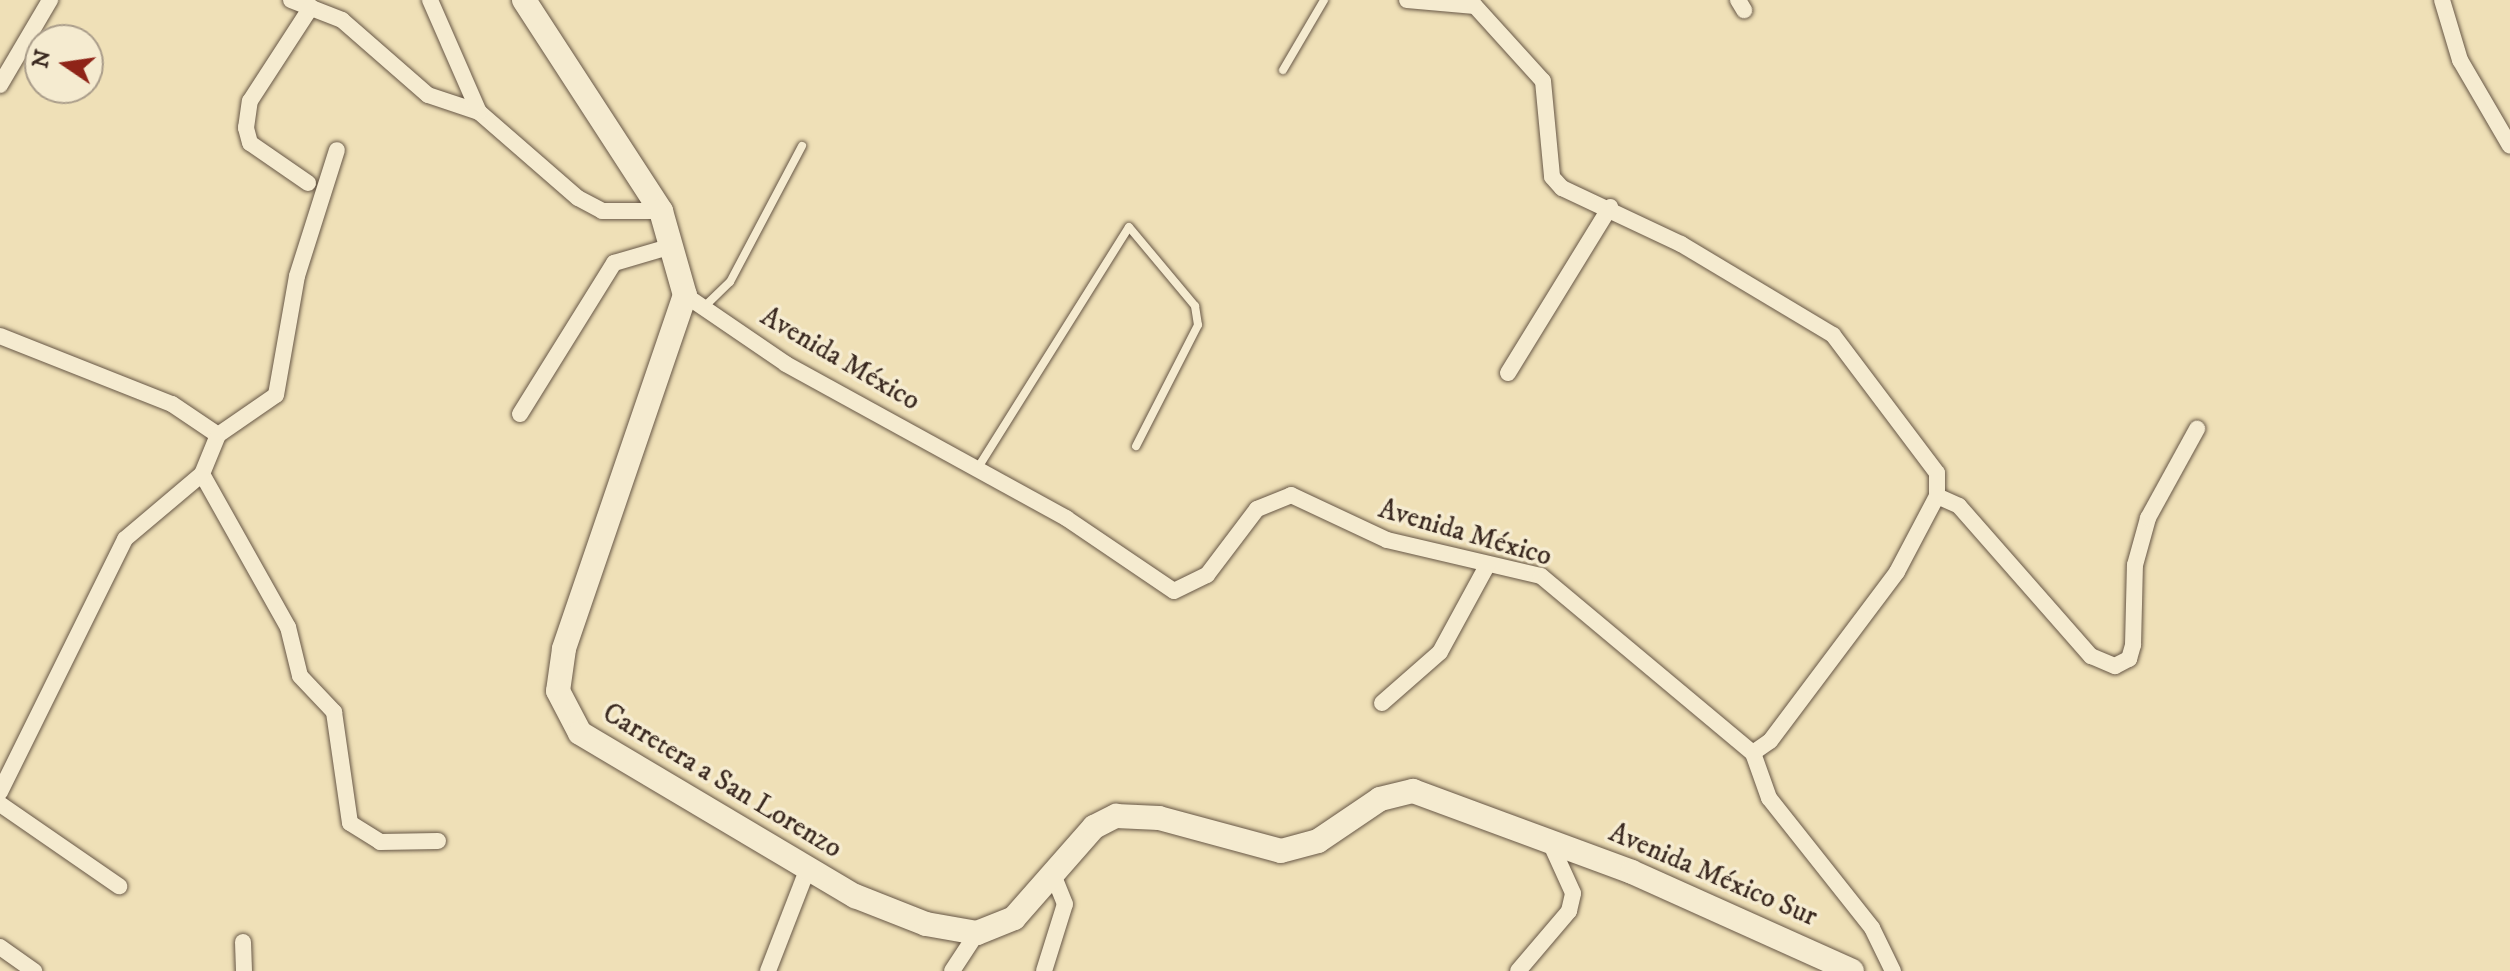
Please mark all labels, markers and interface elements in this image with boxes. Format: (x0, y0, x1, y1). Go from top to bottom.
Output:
north arrow (24, 24, 104, 104)
text: N (27, 47, 57, 71)
street label: Avenida México (754, 300, 926, 418)
street label: Avenida México (1375, 492, 1555, 574)
street label: Carretera a San Lorenzo (596, 696, 848, 866)
street label: Avenida México Sur (1604, 816, 1822, 934)

